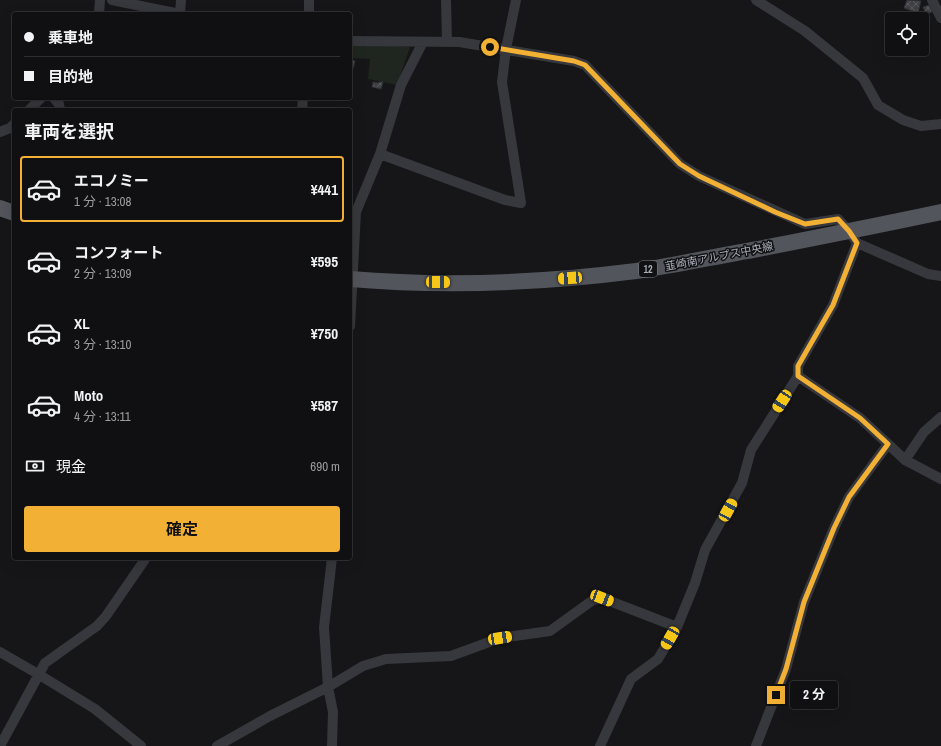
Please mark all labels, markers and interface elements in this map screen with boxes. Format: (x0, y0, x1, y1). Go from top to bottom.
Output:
map controls (885, 12, 929, 56)
button: locate (885, 12, 929, 56)
text: 乗車地 (48, 27, 93, 48)
route start (481, 38, 499, 56)
text: 目的地 (48, 66, 93, 87)
text: 車両を選択 (24, 119, 114, 144)
text: エコノミー (74, 170, 149, 191)
icon: car (26, 171, 62, 207)
text: ¥441 (311, 179, 338, 200)
text: 1 分 · 13:08 (74, 193, 131, 210)
street label: 韮崎南アルプス中央線 (664, 239, 774, 273)
text: コンフォート (74, 242, 164, 263)
icon: car (26, 243, 62, 279)
text: ¥595 (311, 251, 338, 272)
road number: 12 (639, 261, 657, 277)
text: 2 分 · 13:09 (74, 265, 131, 282)
car (558, 271, 582, 285)
car (426, 276, 450, 288)
text: XL (74, 313, 90, 334)
icon: car (26, 315, 62, 351)
text: ¥750 (311, 323, 338, 344)
text: 3 分 · 13:10 (74, 336, 131, 353)
text: Moto (74, 385, 103, 406)
icon: car (26, 387, 62, 423)
car (770, 388, 794, 414)
text: ¥587 (311, 395, 338, 416)
text: 4 分 · 13:11 (74, 408, 131, 425)
icon: cash (24, 455, 46, 477)
text: 現金 (56, 456, 86, 477)
text: 690 m (310, 458, 340, 475)
car (717, 497, 739, 523)
button: 確定 (24, 506, 340, 552)
car (589, 588, 615, 608)
car (659, 625, 681, 651)
car (487, 630, 513, 646)
callout: 2 分 (790, 681, 838, 709)
route end (767, 686, 785, 704)
text: 2 分 (803, 686, 825, 703)

